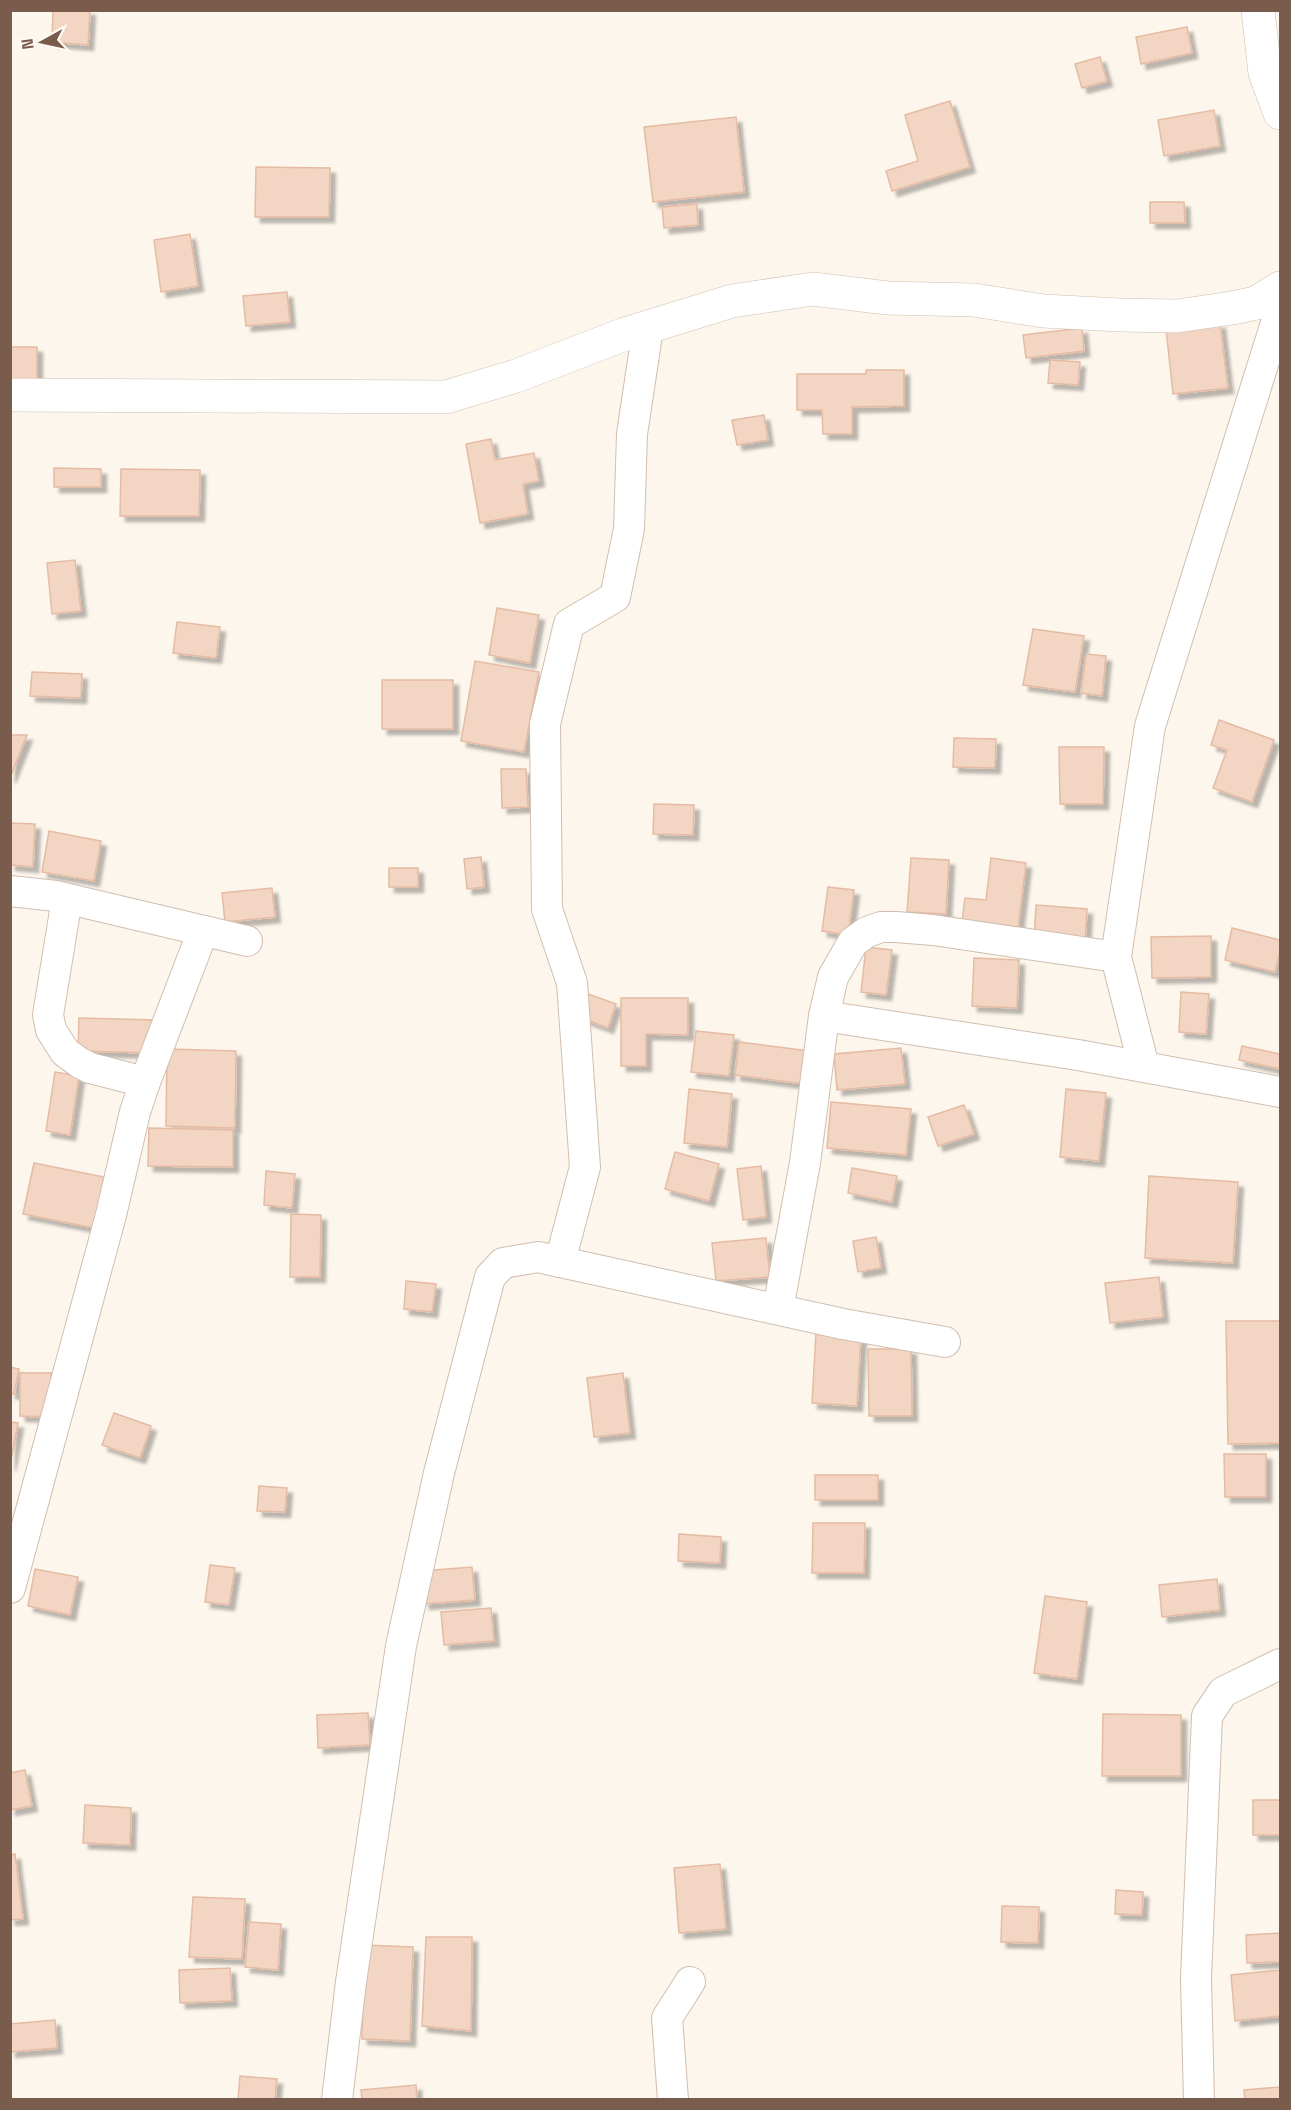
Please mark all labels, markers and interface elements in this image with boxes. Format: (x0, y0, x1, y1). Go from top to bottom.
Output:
north arrow (12, 12, 72, 72)
text: N (16, 37, 39, 51)

